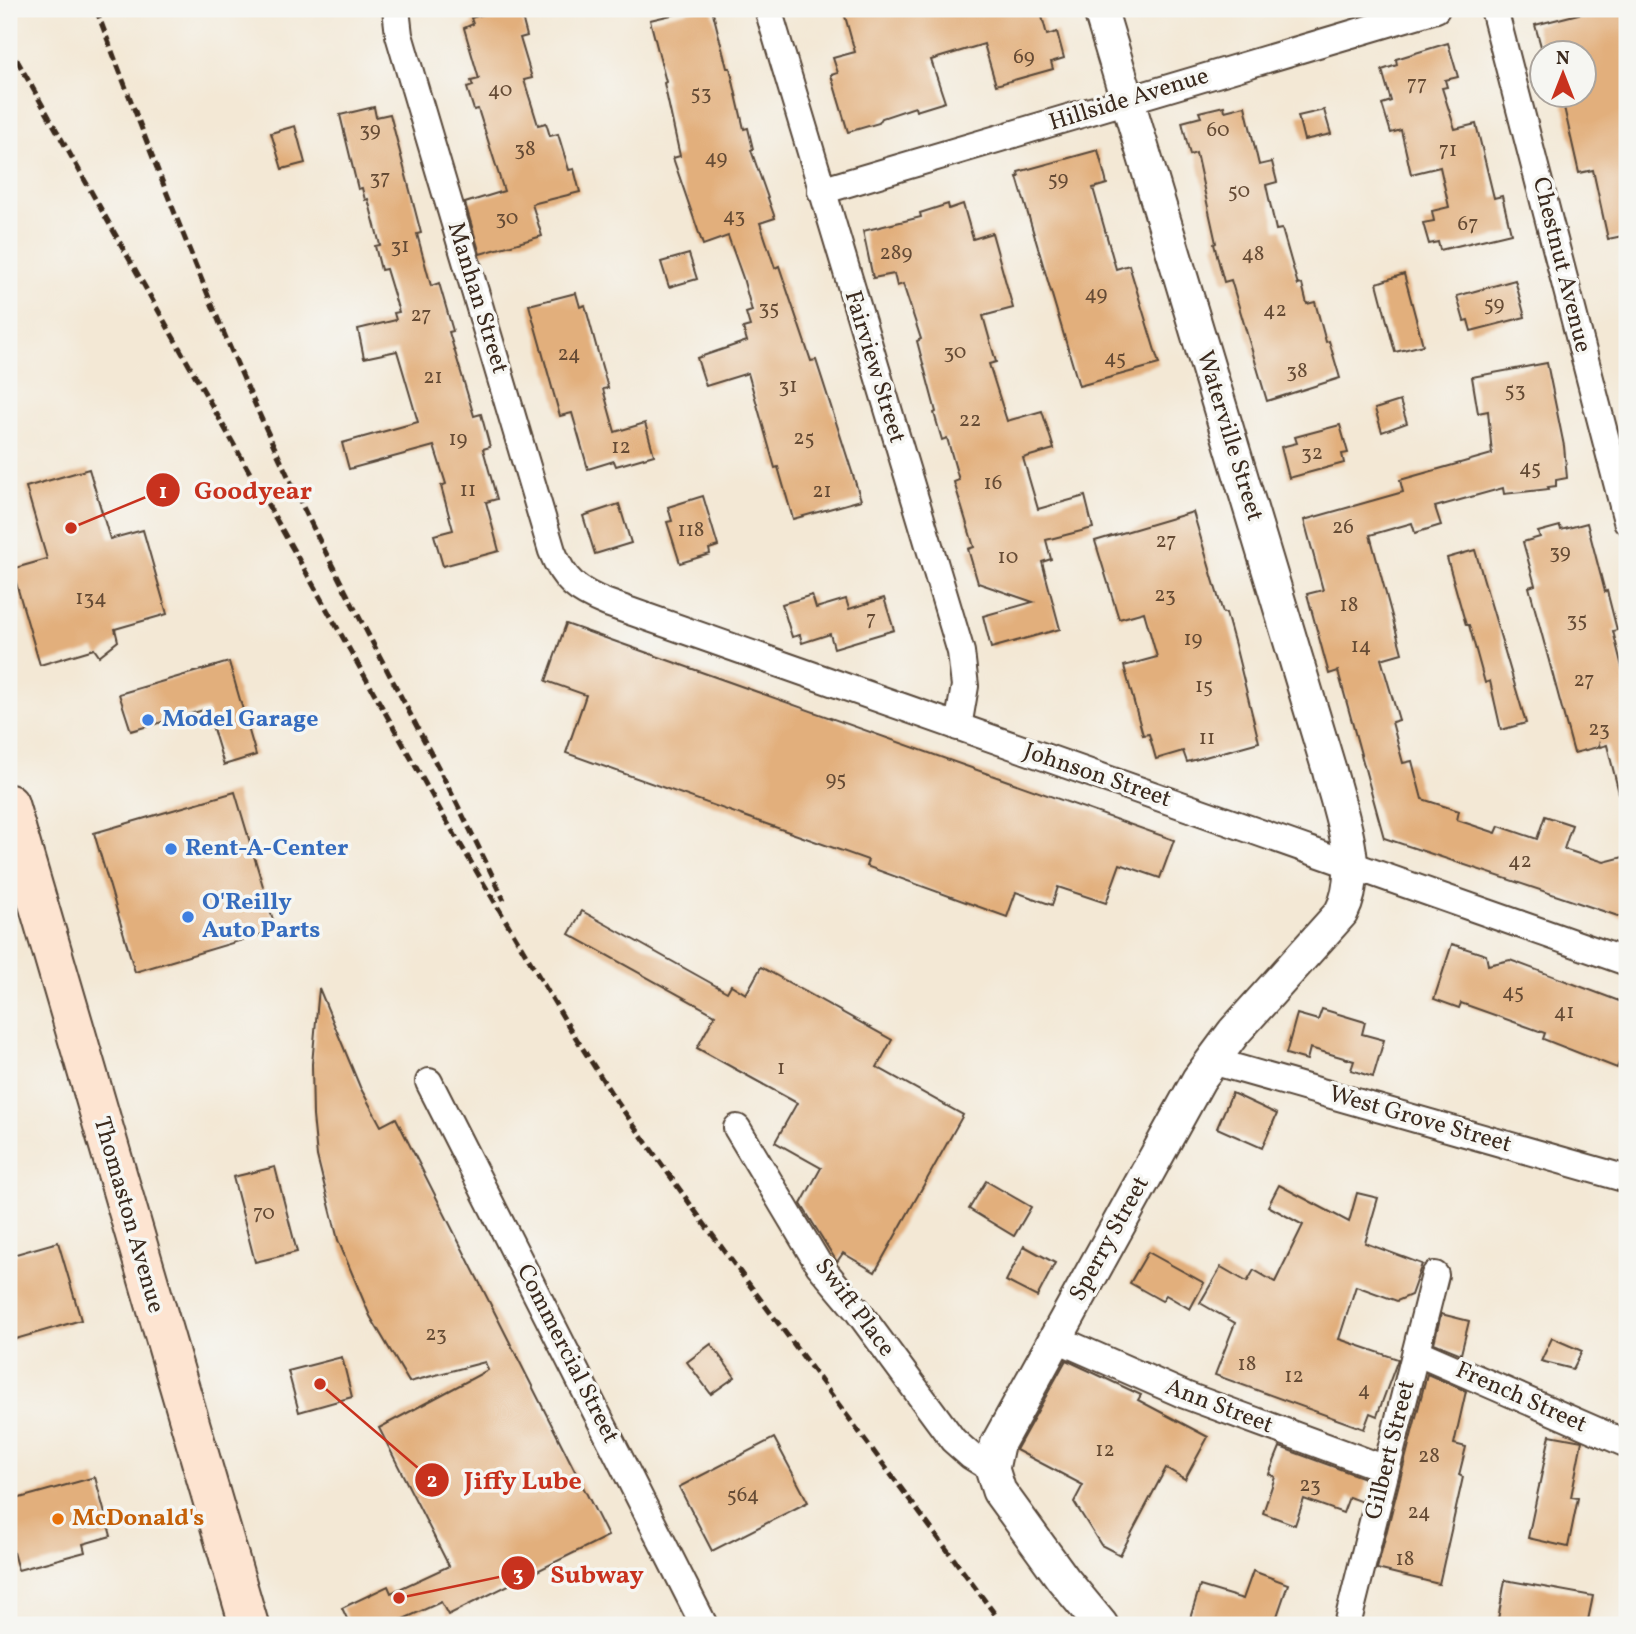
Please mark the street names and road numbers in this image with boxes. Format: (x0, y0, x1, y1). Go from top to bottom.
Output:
street label: Hillside Avenue (1045, 60, 1213, 140)
street label: Chestnut Avenue (1523, 174, 1599, 356)
street label: Manhan Street (438, 218, 516, 378)
street label: Fairview Street (835, 286, 913, 448)
street label: Waterville Street (1187, 346, 1271, 526)
street label: Johnson Street (1019, 735, 1175, 817)
street label: West Grove Street (1325, 1078, 1515, 1162)
street label: Thomaston Avenue (84, 1113, 172, 1317)
street label: Sperry Street (1062, 1170, 1158, 1308)
street label: Swift Place (806, 1252, 902, 1364)
street label: Commercial Street (507, 1258, 627, 1450)
street label: French Street (1450, 1354, 1592, 1442)
street label: Ann Street (1160, 1371, 1278, 1443)
street label: Gilbert Street (1357, 1377, 1425, 1523)

